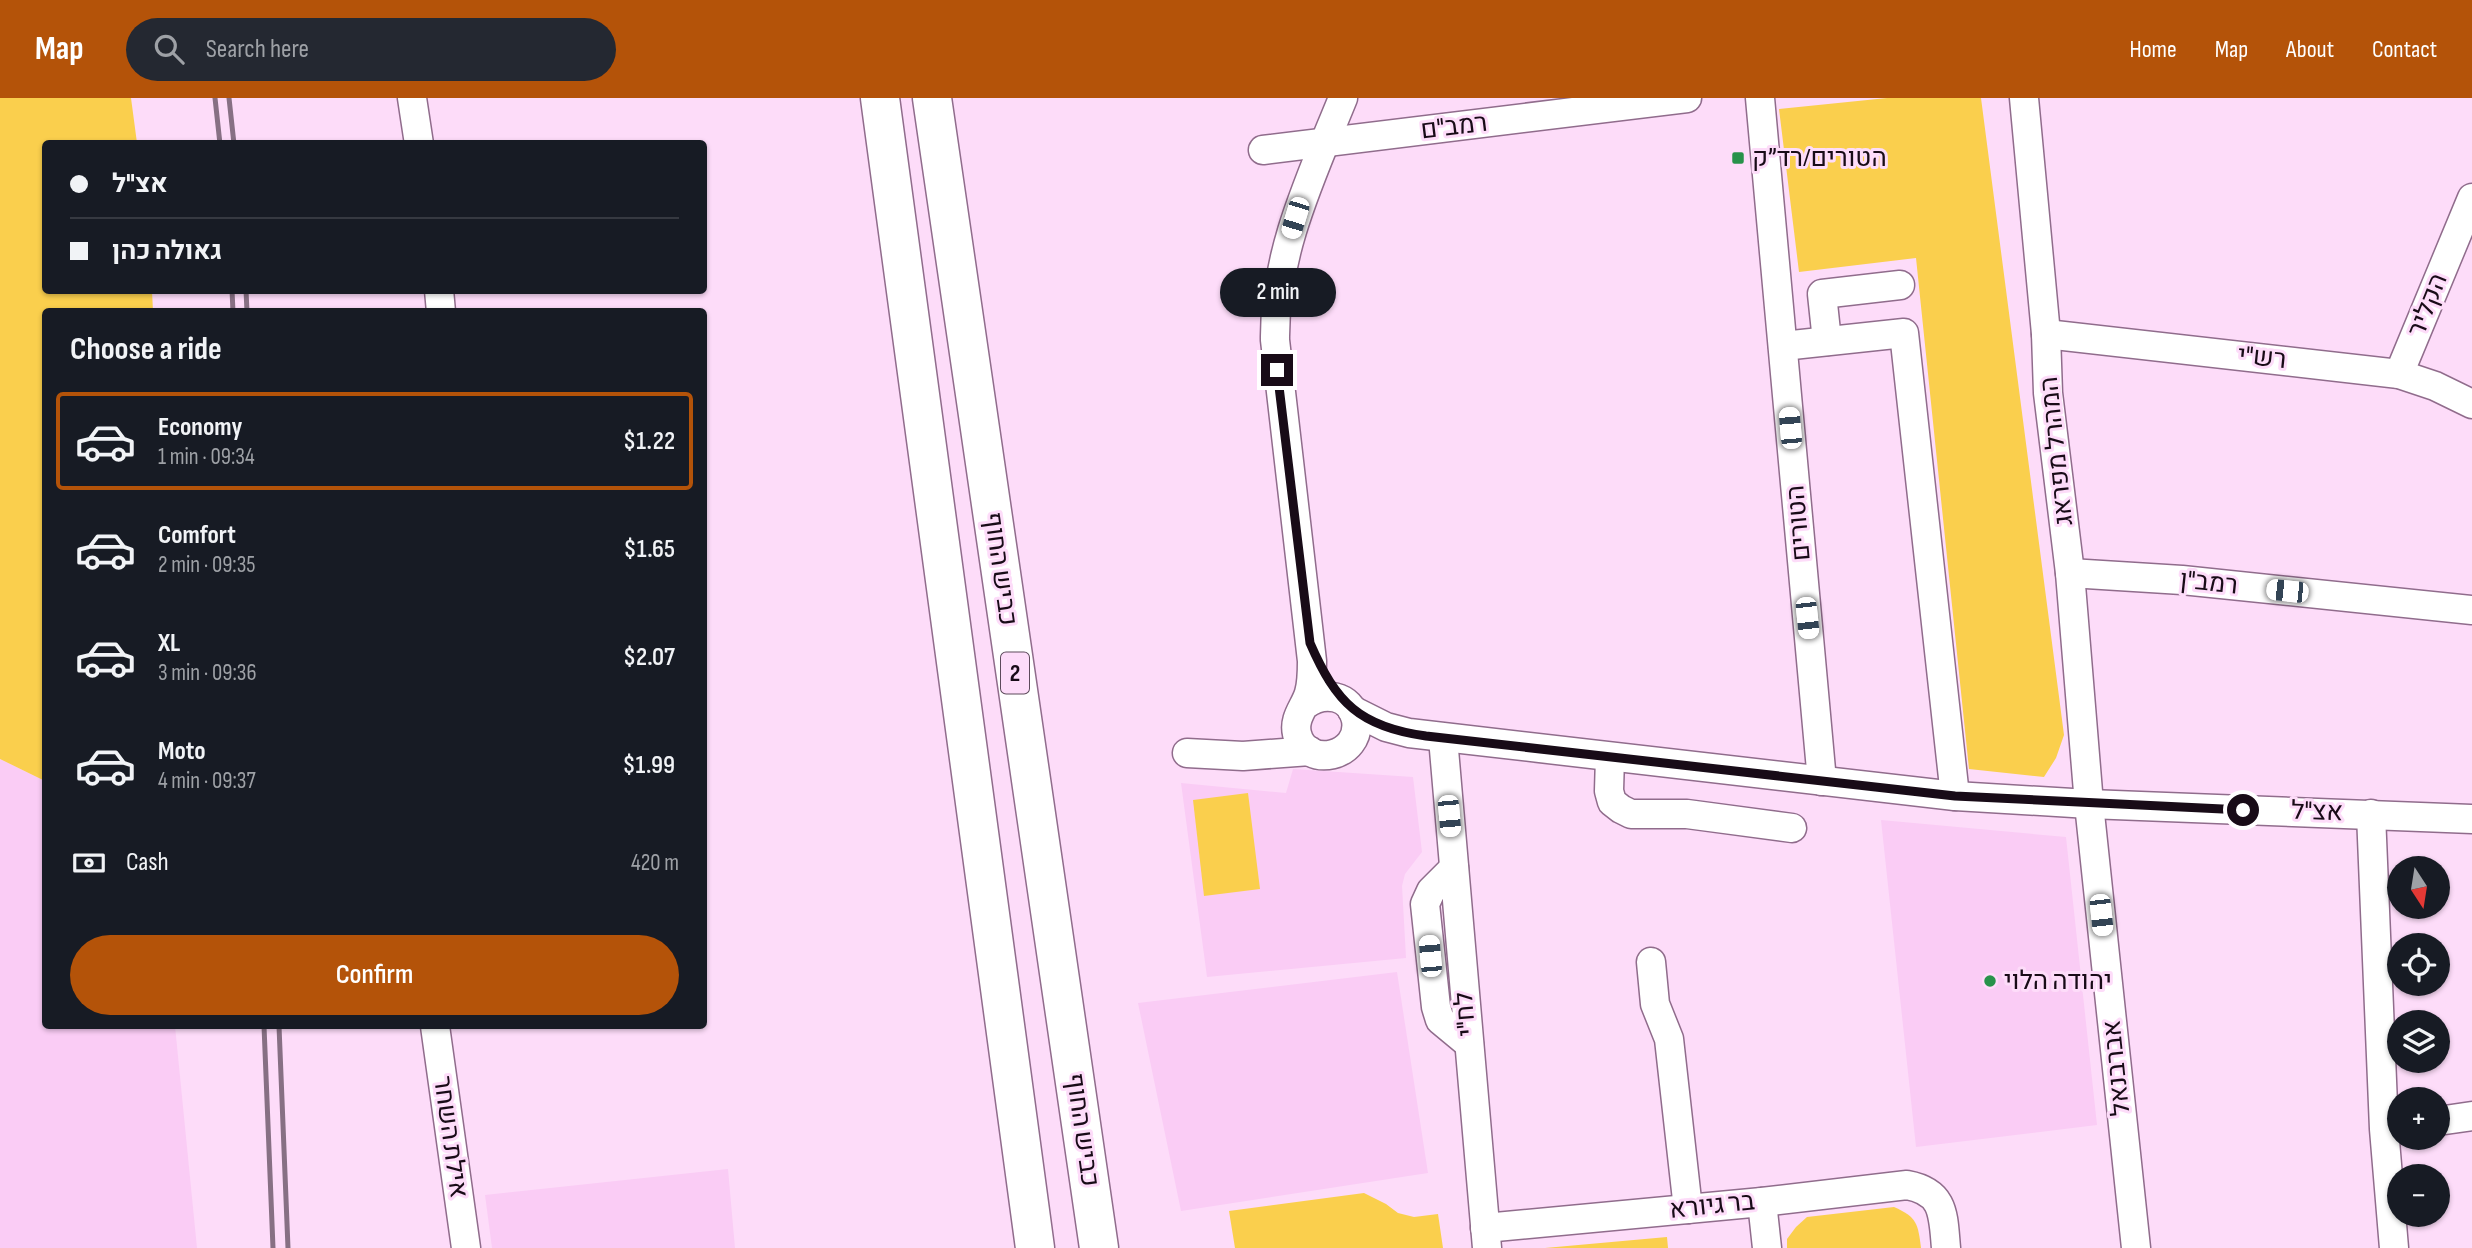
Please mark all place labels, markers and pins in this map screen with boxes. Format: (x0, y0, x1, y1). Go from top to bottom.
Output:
place label: הטורים/רד״ק (1752, 143, 1887, 174)
marker: הטורים/רד״ק (1730, 150, 1746, 166)
place label: יהודה הלוי (2004, 966, 2112, 997)
marker: יהודה הלוי (1982, 973, 1998, 989)

